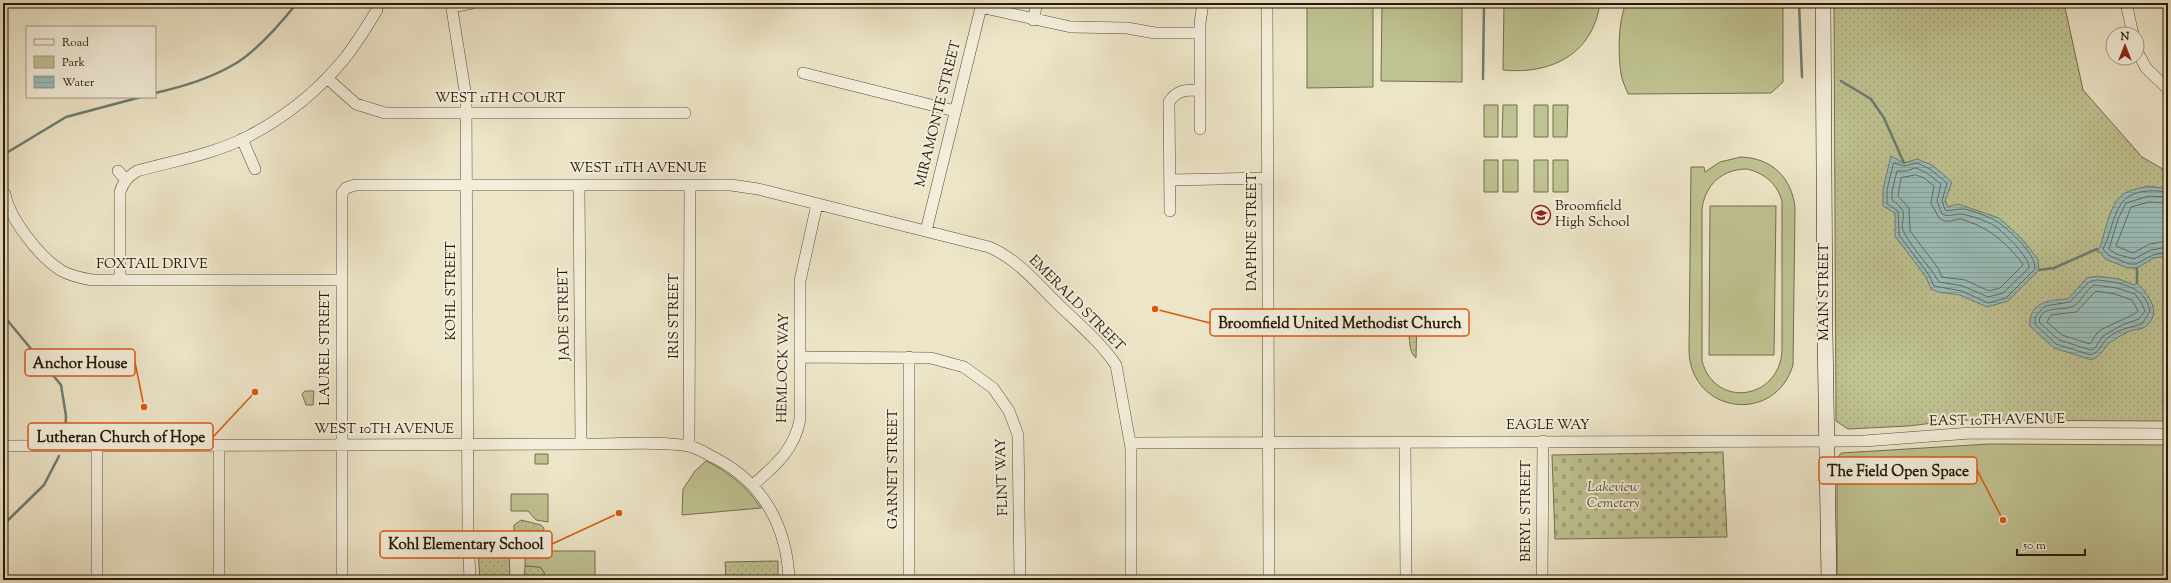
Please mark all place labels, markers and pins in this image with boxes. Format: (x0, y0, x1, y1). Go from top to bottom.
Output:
place label: Broomfield High School (1555, 197, 1630, 233)
school or university icon: Broomfield High School (1530, 204, 1552, 226)
callout: Broomfield United Methodist Church (1210, 309, 1469, 336)
callout: Anchor House (25, 349, 135, 376)
callout: Lutheran Church of Hope (28, 423, 213, 450)
callout: The Field Open Space (1819, 457, 1977, 484)
callout: Kohl Elementary School (380, 531, 552, 558)

